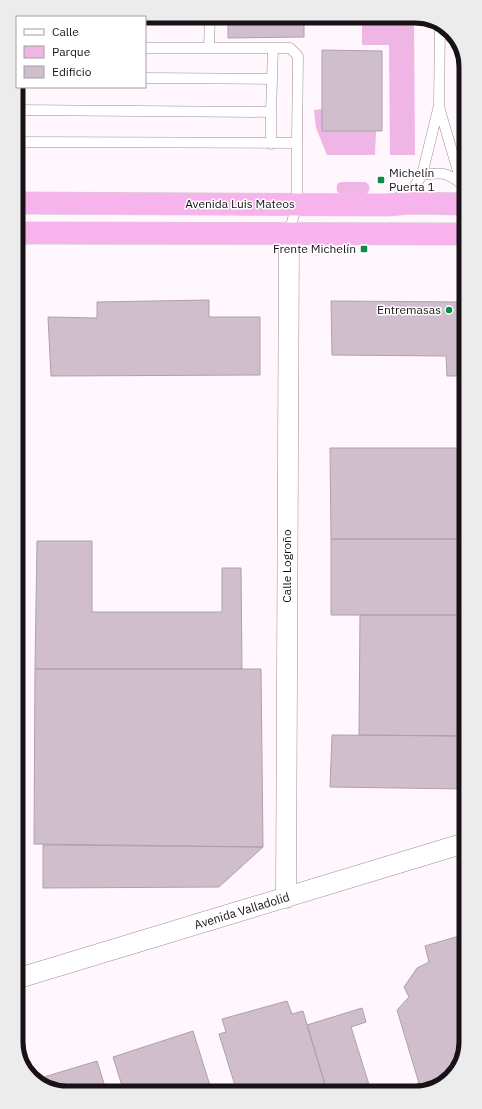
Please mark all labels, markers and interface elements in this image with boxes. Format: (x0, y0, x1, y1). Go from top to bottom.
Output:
legend (16, 16, 146, 88)
text: Calle (52, 24, 79, 39)
text: Parque (52, 44, 91, 59)
text: Edificio (52, 64, 92, 79)
place label: Michelín Puerta 1 (389, 165, 435, 194)
marker: Michelín Puerta 1 (376, 175, 386, 185)
street label: Avenida Luis Mateos (185, 196, 295, 211)
place label: Frente Michelín (273, 241, 356, 256)
marker: Frente Michelín (359, 244, 369, 254)
place label: Entremasas (377, 302, 441, 317)
marker: Entremasas (444, 305, 454, 315)
street label: Calle Logroño (279, 529, 294, 603)
street label: Avenida Valladolid (192, 889, 291, 932)

